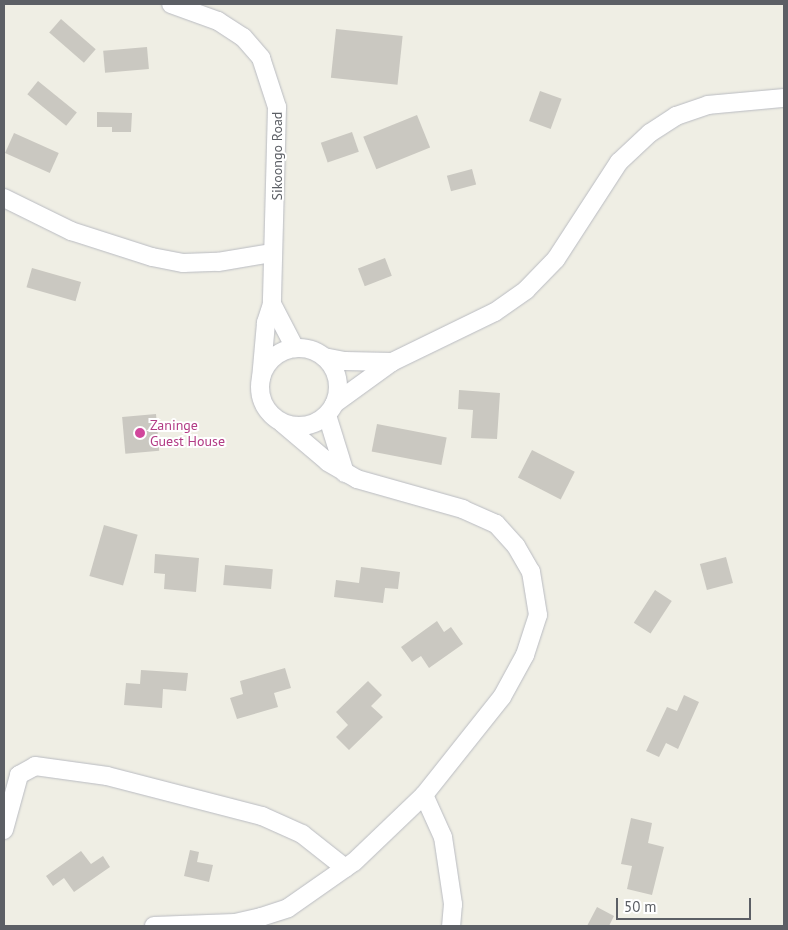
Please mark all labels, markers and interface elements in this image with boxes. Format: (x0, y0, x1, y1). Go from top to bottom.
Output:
street label: Sikoongo Road (269, 112, 285, 200)
place label: Zaninge Guest House (150, 417, 225, 450)
marker: Zaninge Guest House (134, 427, 146, 439)
scale bar (618, 888, 753, 920)
text: 50 m (624, 897, 657, 916)

